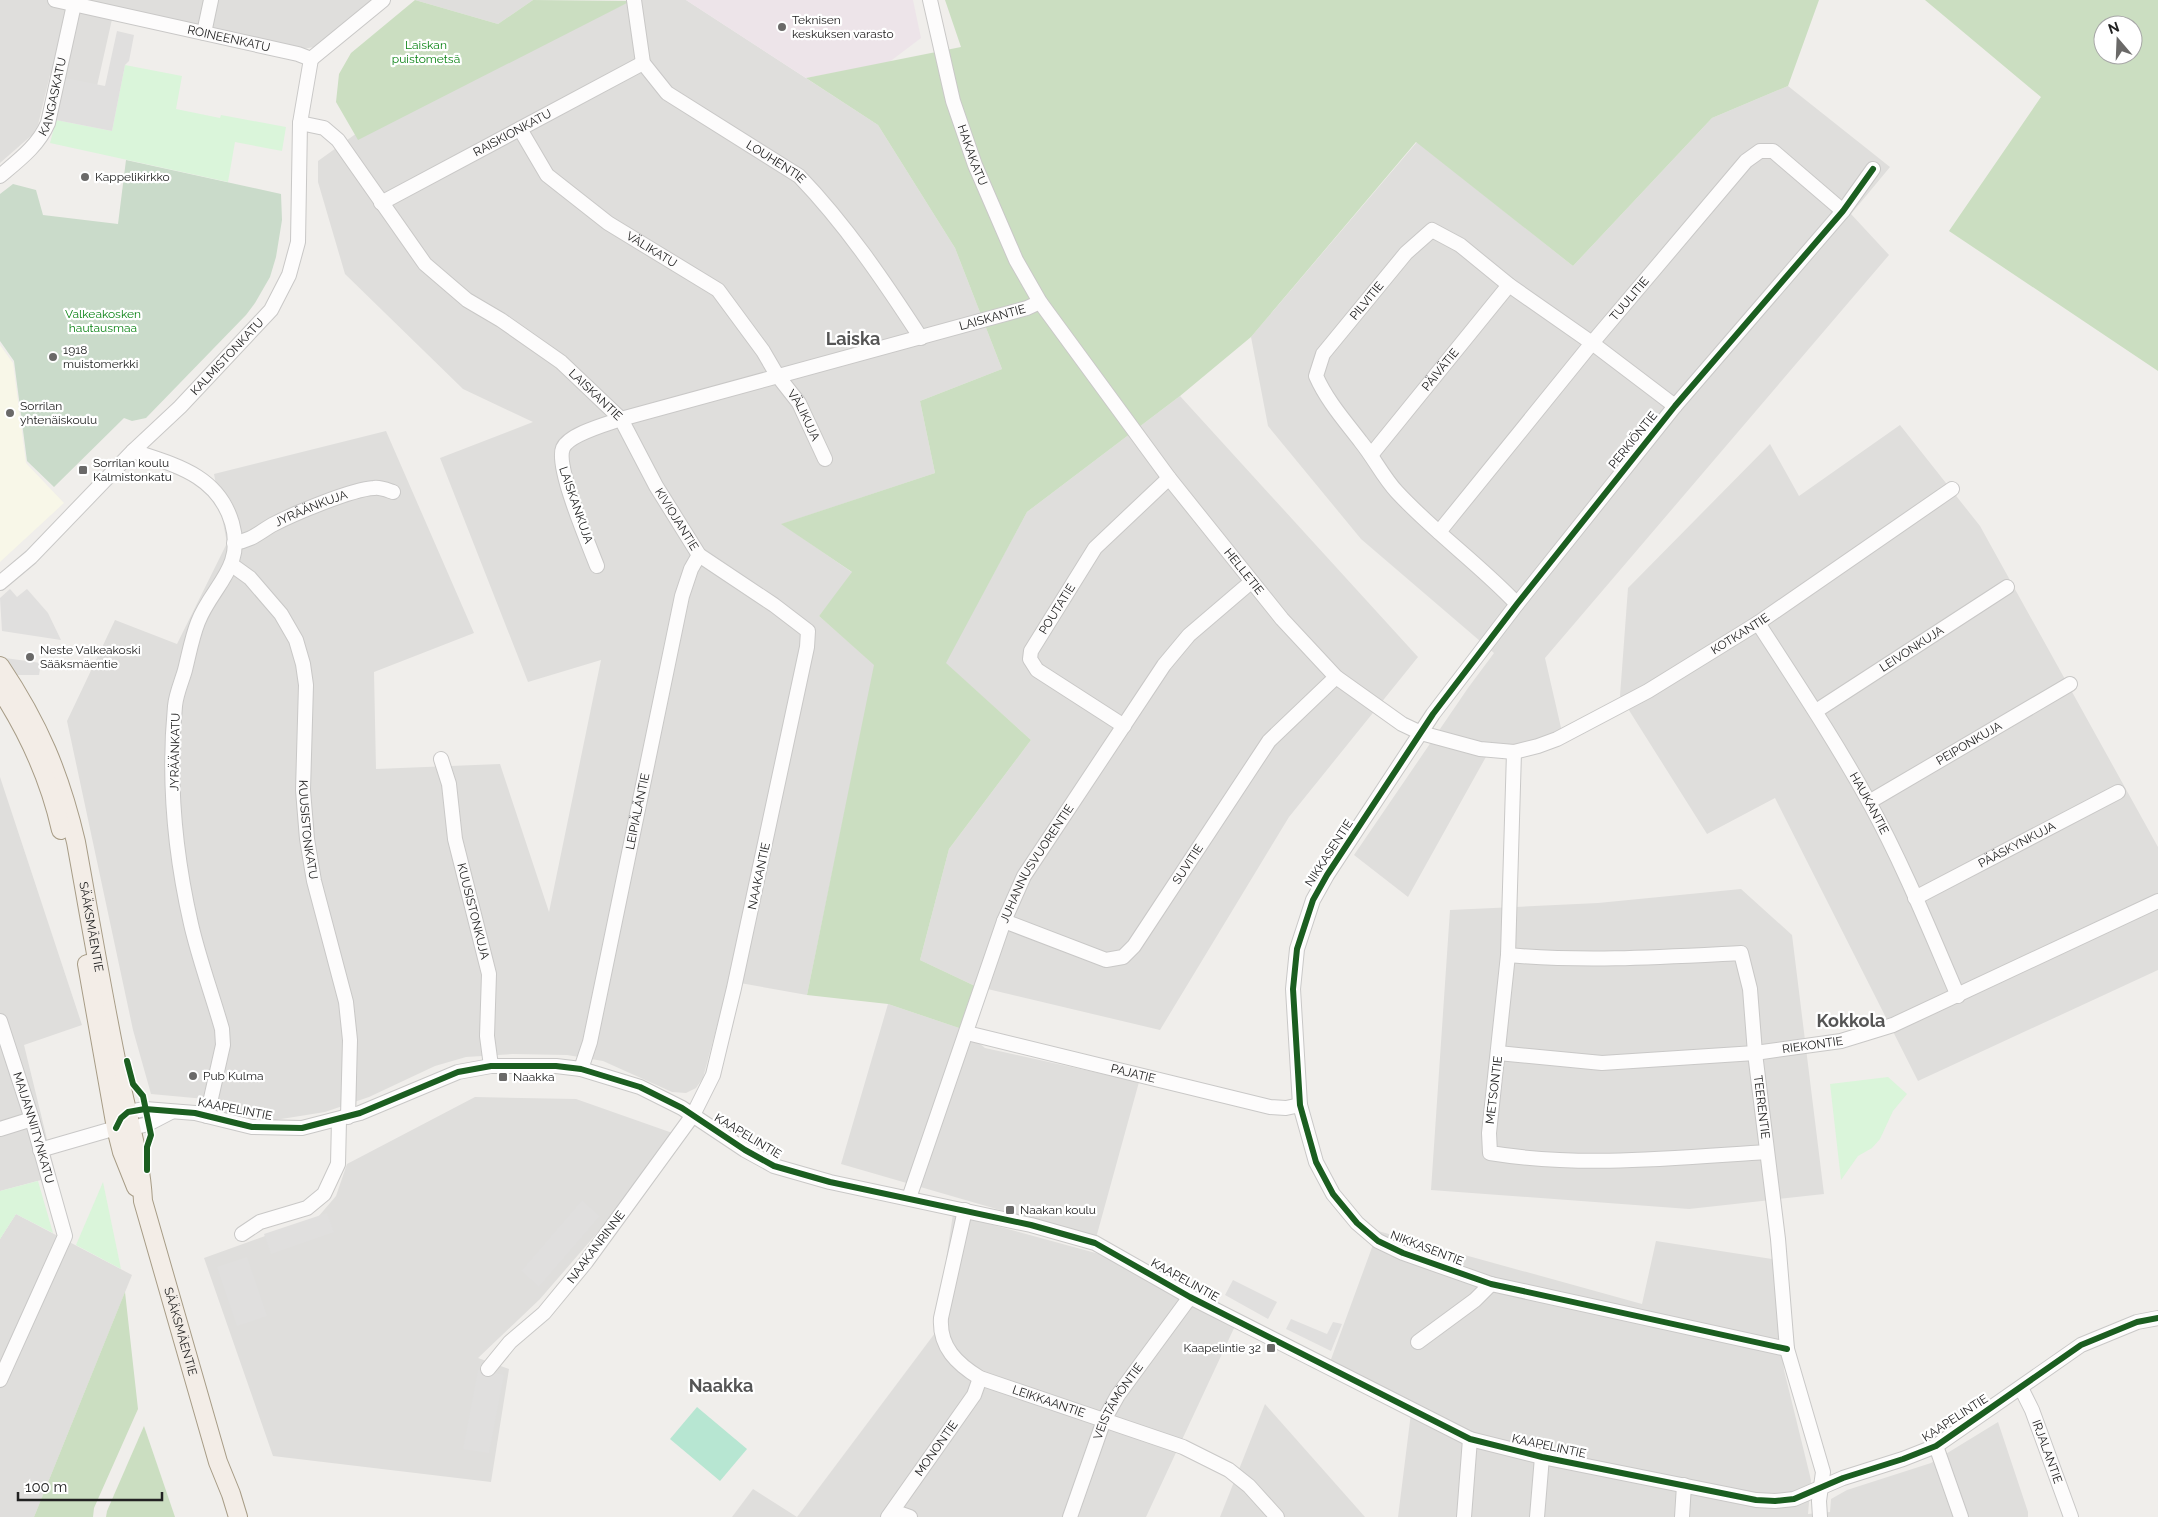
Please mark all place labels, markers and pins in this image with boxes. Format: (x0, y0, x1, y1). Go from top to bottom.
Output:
place label: Teknisen keskuksen varasto (792, 13, 894, 41)
marker: Teknisen keskuksen varasto (776, 21, 788, 33)
place label: Kappelikirkko (95, 170, 170, 184)
marker: Kappelikirkko (79, 171, 91, 183)
place label: 1918 muistomerkki (63, 343, 138, 371)
marker: 1918 muistomerkki (47, 351, 59, 363)
place label: Sorrilan yhtenäiskoulu (20, 399, 97, 427)
marker: Sorrilan yhtenäiskoulu (4, 407, 16, 419)
place label: Sorrilan koulu Kalmistonkatu (93, 456, 172, 484)
marker: Sorrilan koulu Kalmistonkatu (77, 464, 89, 476)
place label: Neste Valkeakoski Sääksmäentie (40, 643, 141, 671)
marker: Neste Valkeakoski Sääksmäentie (24, 651, 36, 663)
place label: Pub Kulma (203, 1069, 264, 1083)
marker: Pub Kulma (187, 1070, 199, 1082)
place label: Naakka (513, 1070, 555, 1084)
marker: Naakka (497, 1071, 509, 1083)
place label: Naakan koulu (1020, 1203, 1096, 1217)
marker: Naakan koulu (1004, 1204, 1016, 1216)
place label: Kaapelintie 32 (1184, 1341, 1261, 1355)
marker: Kaapelintie 32 (1265, 1342, 1277, 1354)

